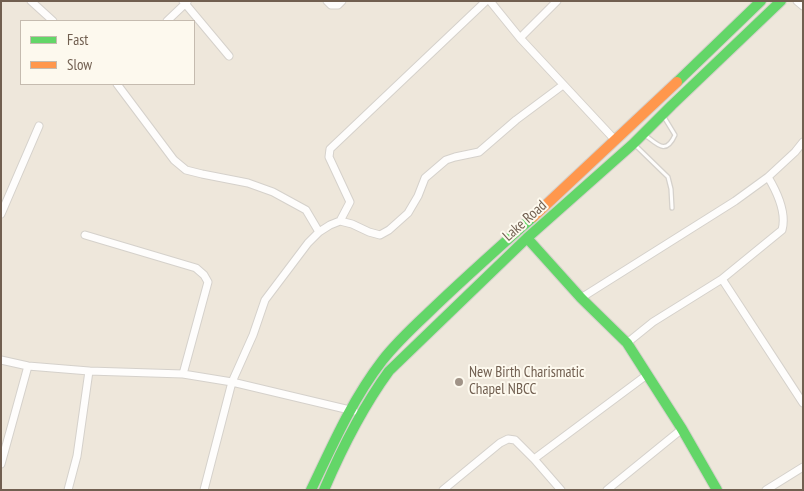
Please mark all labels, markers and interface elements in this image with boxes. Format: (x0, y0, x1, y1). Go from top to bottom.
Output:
legend (20, 20, 195, 85)
text: Fast (67, 30, 88, 49)
text: Slow (67, 55, 92, 74)
street label: Lake Road (499, 197, 551, 245)
place label: New Birth Charismatic Chapel NBCC (469, 364, 584, 399)
marker: New Birth Charismatic Chapel NBCC (453, 376, 465, 388)

